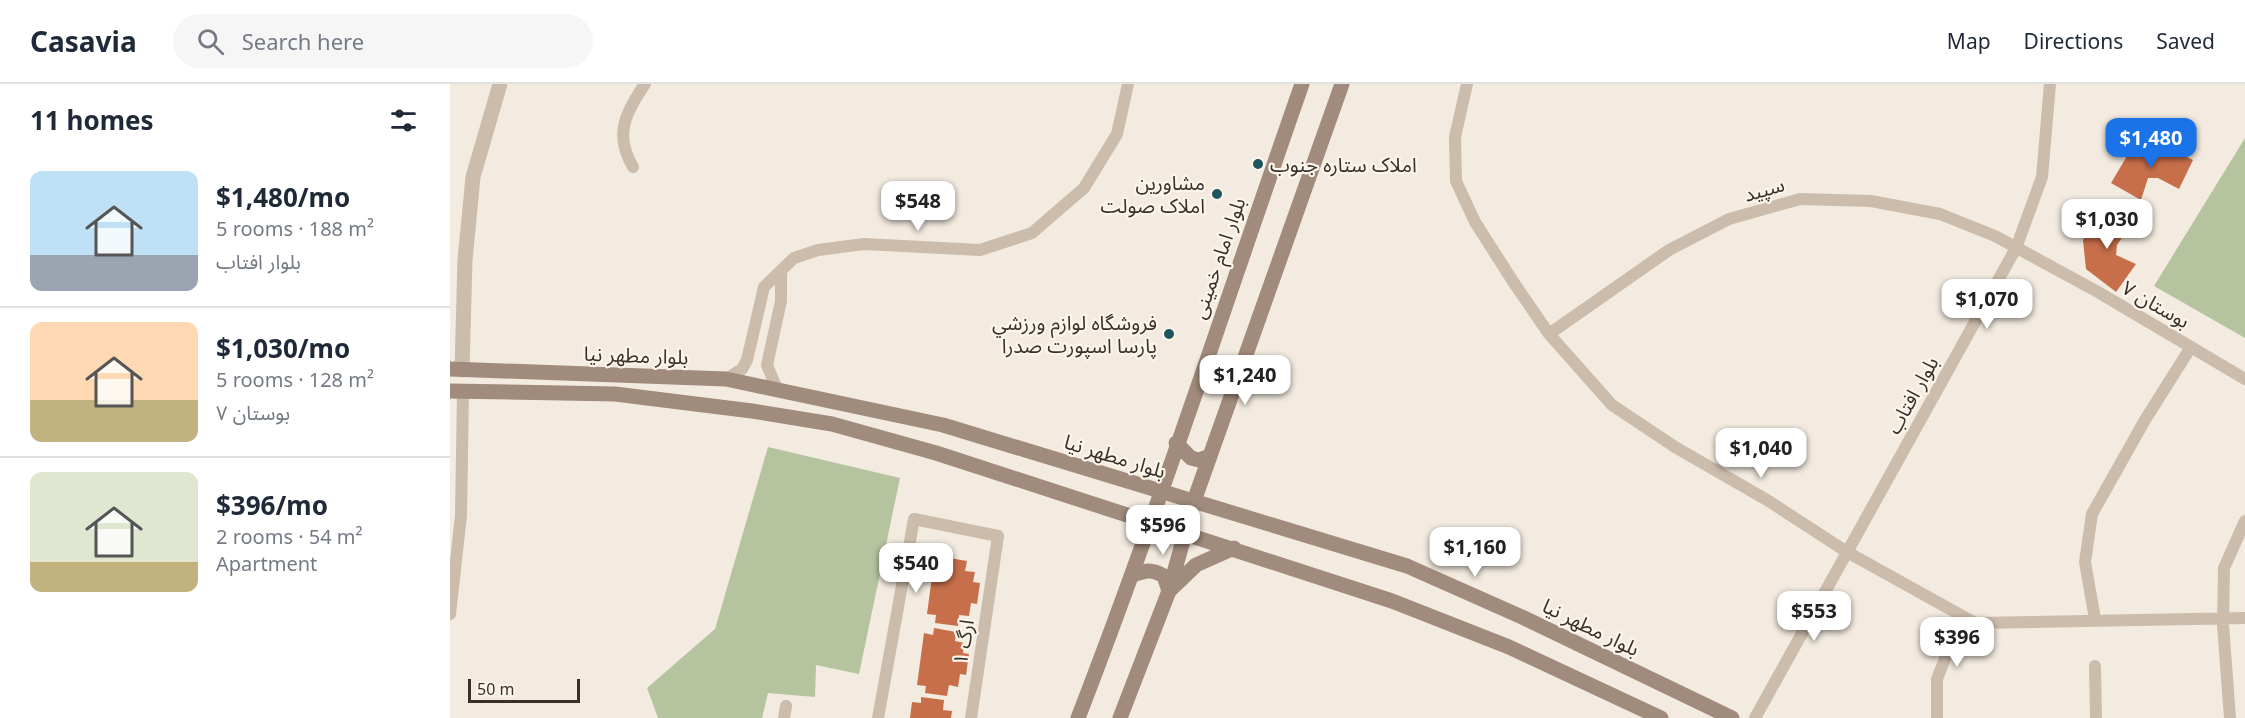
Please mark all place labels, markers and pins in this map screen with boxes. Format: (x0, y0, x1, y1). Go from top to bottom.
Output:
pin: $1,480 (2102, 118, 2200, 169)
place label: املاک ستاره جنوب (1270, 151, 1417, 178)
marker: املاک ستاره جنوب (1251, 157, 1265, 171)
place label: مشاورین املاک صولت (1100, 169, 1205, 219)
pin: $548 (882, 181, 954, 232)
marker: مشاورین املاک صولت (1210, 187, 1224, 201)
pin: $1,030 (2058, 199, 2156, 250)
pin: $1,070 (1938, 279, 2036, 330)
place label: فروشگاه لوازم ورزشي پارسا اسپورت صدرا (992, 309, 1157, 359)
marker: فروشگاه لوازم ورزشي پارسا اسپورت صدرا (1162, 327, 1176, 341)
pin: $1,240 (1196, 355, 1294, 406)
pin: $1,040 (1712, 428, 1810, 479)
pin: $596 (1127, 505, 1199, 556)
pin: $1,160 (1426, 527, 1524, 578)
pin: $540 (880, 543, 952, 594)
pin: $553 (1778, 591, 1850, 642)
pin: $396 (1921, 617, 1993, 668)

